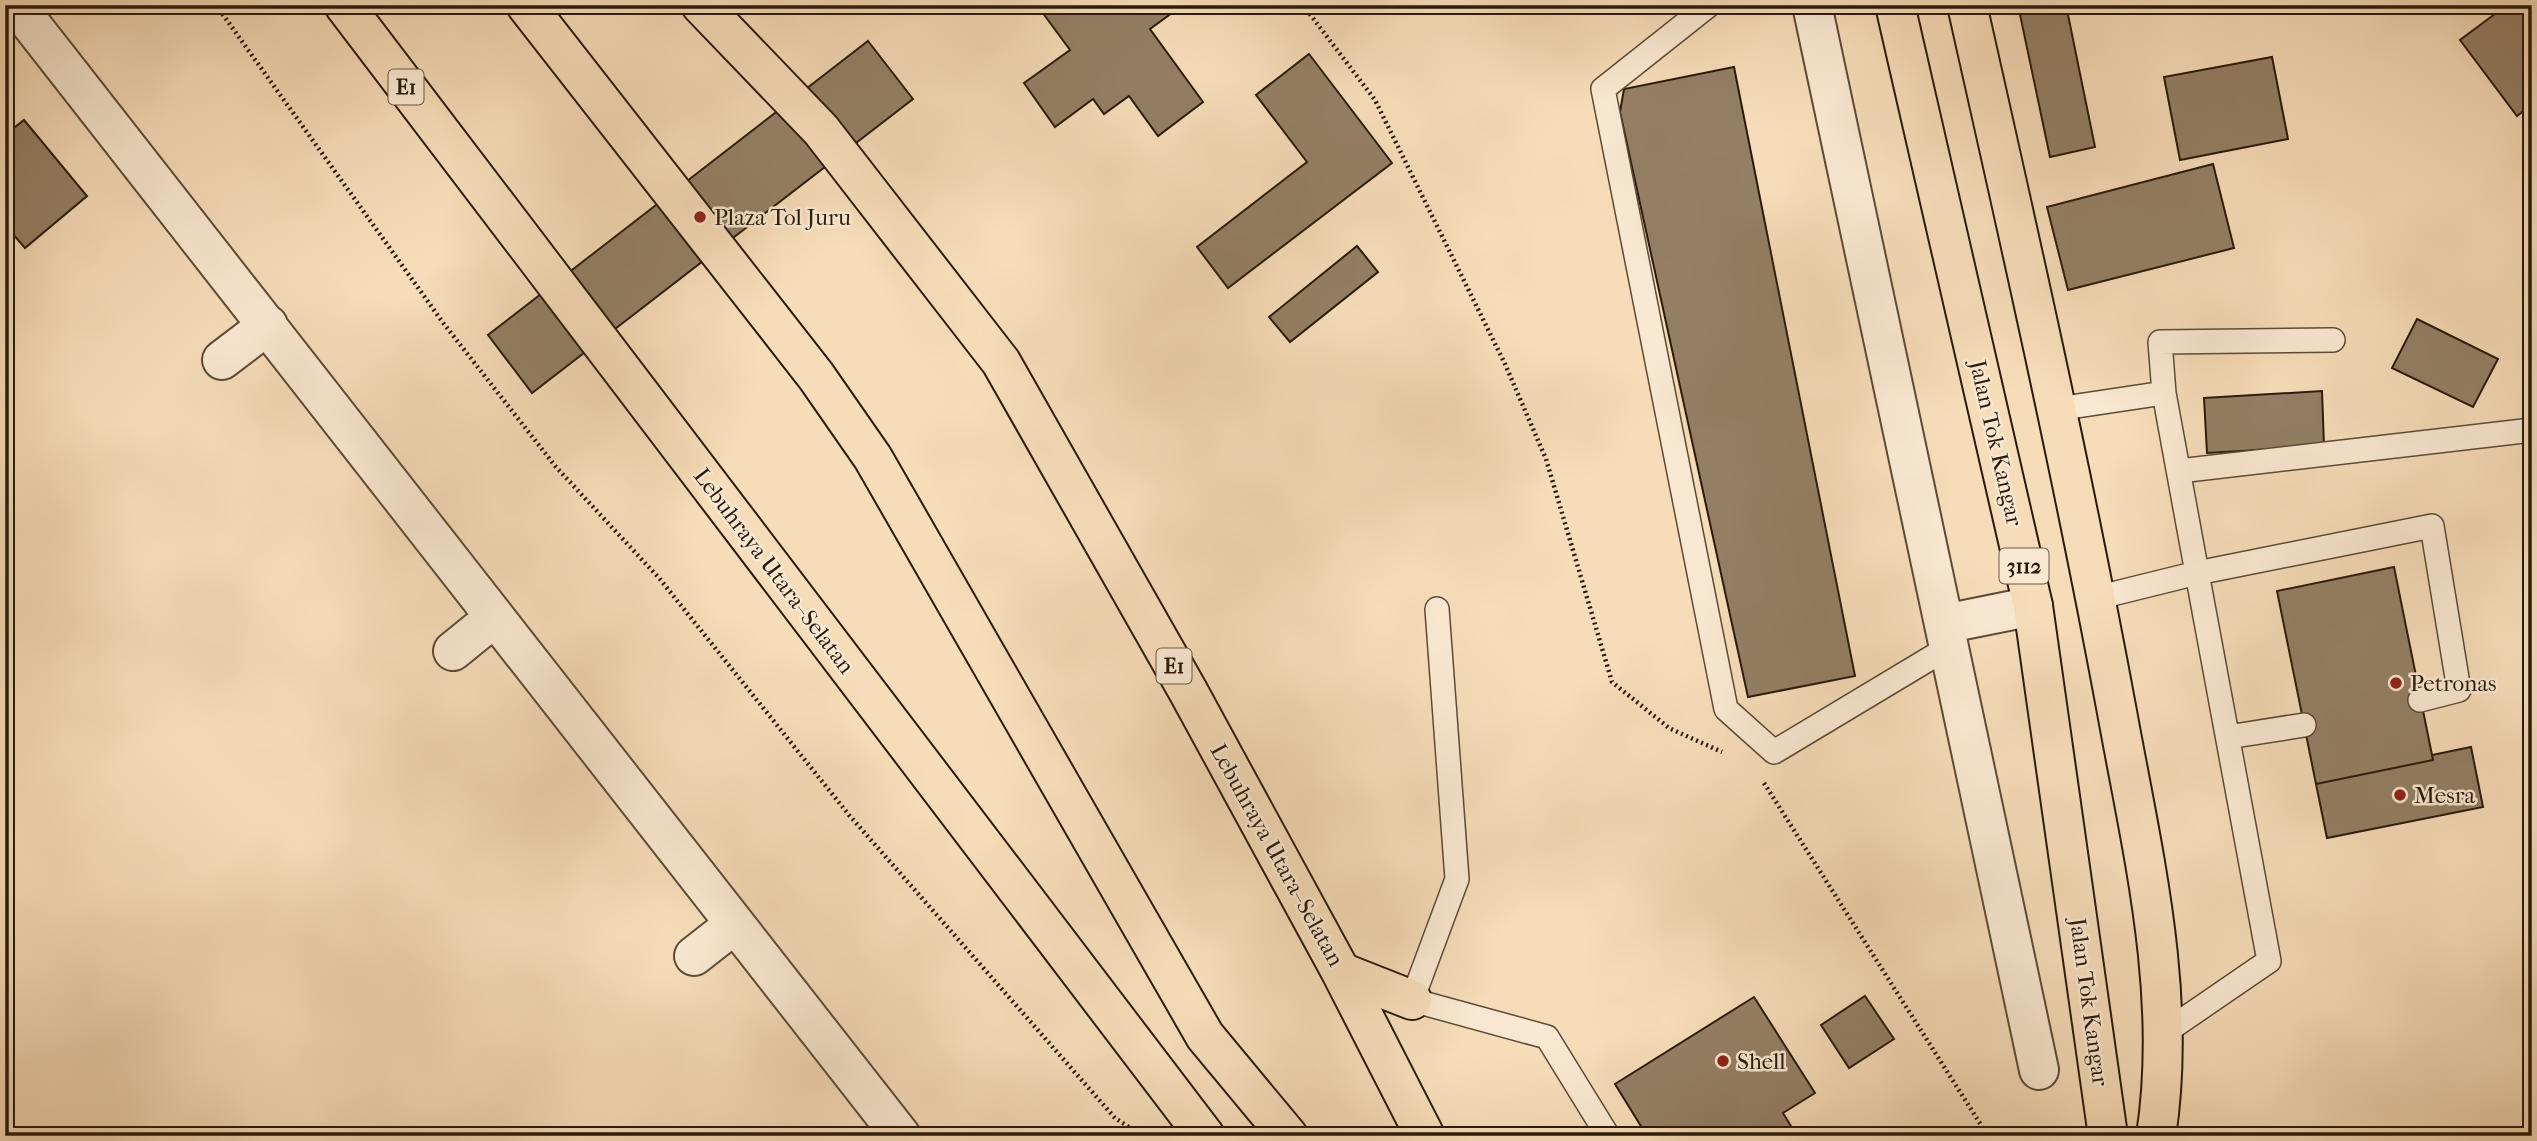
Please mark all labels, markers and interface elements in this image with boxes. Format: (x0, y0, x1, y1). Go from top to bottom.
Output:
road number: E1 (388, 70, 424, 104)
place label: Plaza Tol Juru (714, 204, 851, 231)
marker: Plaza Tol Juru (692, 209, 708, 225)
street label: Jalan Tok Kangar (1963, 355, 2028, 529)
street label: Lebuhraya Utara–Selatan (688, 463, 860, 680)
road number: 3112 (2000, 548, 2048, 584)
road number: E1 (1156, 648, 1192, 684)
place label: Petronas (2410, 670, 2497, 697)
marker: Petronas (2388, 675, 2404, 691)
street label: Lebuhraya Utara–Selatan (1205, 739, 1350, 972)
place label: Mesra (2414, 782, 2475, 809)
marker: Mesra (2392, 787, 2408, 803)
street label: Jalan Tok Kangar (2064, 914, 2114, 1088)
place label: Shell (1737, 1048, 1786, 1075)
marker: Shell (1715, 1053, 1731, 1069)

